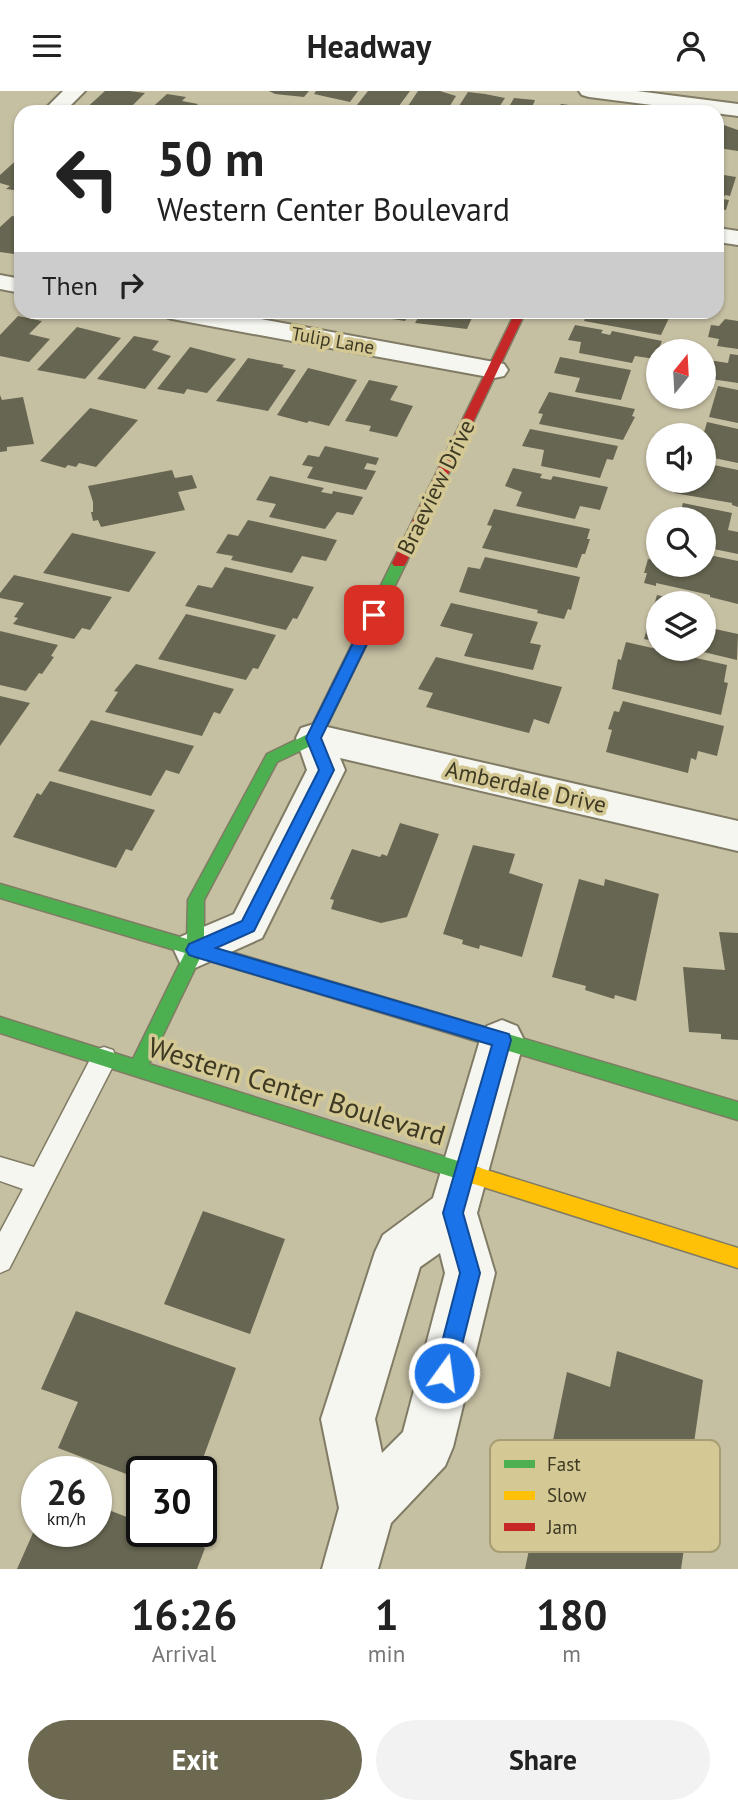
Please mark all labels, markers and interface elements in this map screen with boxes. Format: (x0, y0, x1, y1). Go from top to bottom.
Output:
text: Headway (307, 25, 431, 67)
icon: menu (28, 27, 66, 65)
icon: person (672, 27, 710, 65)
text: 50 m (157, 126, 264, 190)
icon: left (42, 133, 133, 224)
text: Western Center Boulevard (157, 188, 510, 230)
icon: right (112, 266, 150, 304)
text: Then (42, 269, 98, 302)
street label: Tulip Lane (290, 321, 376, 359)
north arrow (646, 339, 716, 409)
map controls (646, 339, 716, 661)
street label: Braeview Drive (390, 415, 481, 559)
button: sound (646, 423, 716, 493)
button: search (646, 507, 716, 577)
pin (344, 585, 404, 645)
button: layers (646, 591, 716, 661)
icon: arrive (355, 596, 393, 634)
street label: Amberdale Drive (443, 754, 609, 819)
street label: Western Center Boulevard (144, 1028, 450, 1153)
position arrow (407, 1336, 481, 1410)
legend (490, 1440, 720, 1552)
text: Fast (547, 1452, 581, 1476)
speed limit sign: 30 (126, 1456, 217, 1547)
text: 26 (47, 1469, 86, 1515)
text: Slow (547, 1483, 587, 1507)
text: km/h (47, 1507, 86, 1530)
text: Jam (546, 1515, 577, 1539)
text: 16:26 (131, 1587, 237, 1642)
text: 1 (375, 1587, 398, 1642)
text: 180 (536, 1587, 607, 1642)
text: Arrival (152, 1639, 216, 1668)
text: min (368, 1639, 405, 1668)
text: m (562, 1639, 581, 1668)
button: Exit (28, 1720, 362, 1800)
button: Share (376, 1720, 710, 1800)

